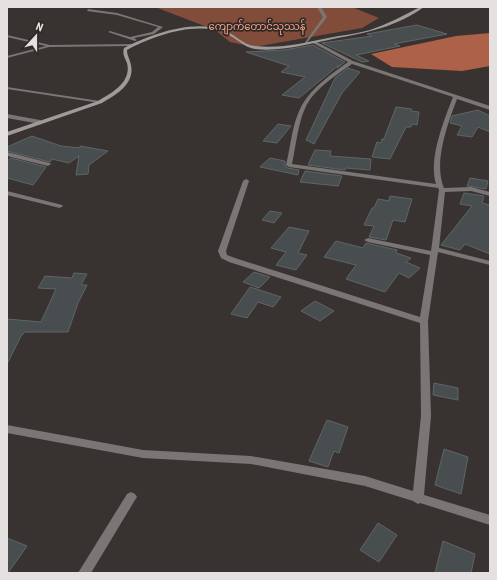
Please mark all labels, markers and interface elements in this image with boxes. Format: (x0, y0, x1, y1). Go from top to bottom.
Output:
north arrow (16, 16, 56, 56)
park label: ကျောက်တောင်သုဿန် (208, 19, 306, 35)
text: N (34, 20, 45, 34)

